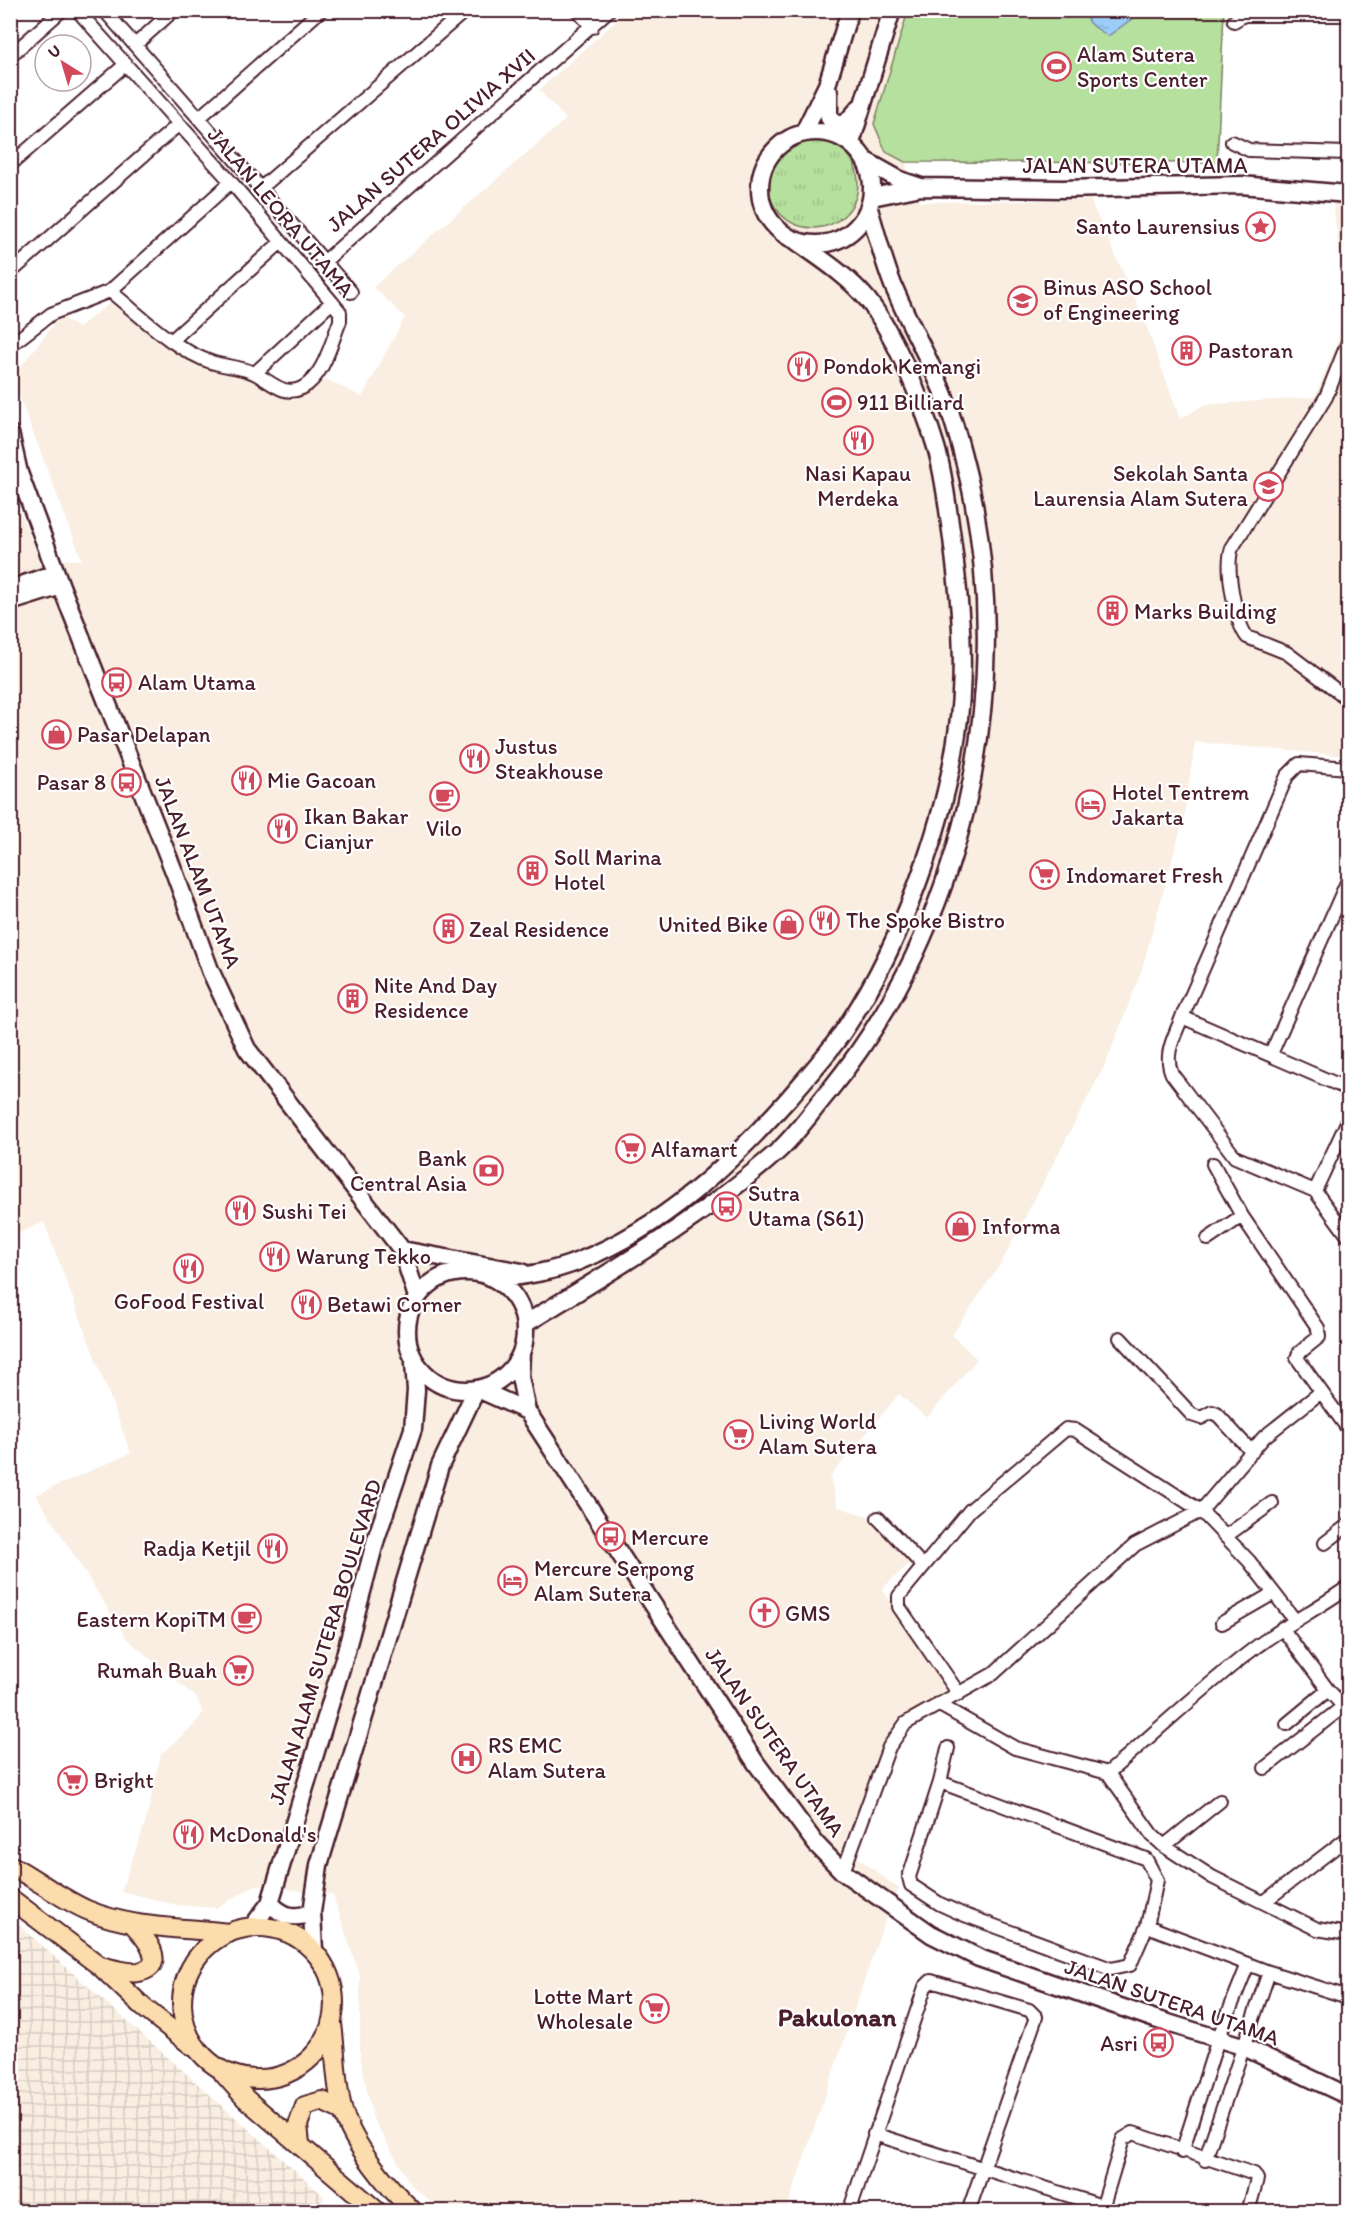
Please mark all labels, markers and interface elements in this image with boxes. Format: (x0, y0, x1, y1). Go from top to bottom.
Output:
north arrow (33, 33, 93, 93)
text: U (44, 41, 64, 62)
place label: Alam Sutera Sports Center (1077, 41, 1208, 93)
street label: JALAN SUTERA OLIVIA XVII (321, 42, 541, 238)
sports icon: Alam Sutera Sports Center (1040, 51, 1072, 83)
street label: JALAN LEORA UTAMA (202, 121, 360, 303)
street label: JALAN SUTERA UTAMA (1022, 152, 1248, 179)
place icon: Santo Laurensius (1245, 210, 1277, 242)
place label: Santo Laurensius (1076, 213, 1240, 240)
place label: Binus ASO School of Engineering (1043, 274, 1212, 326)
school or university icon: Binus ASO School of Engineering (1006, 284, 1038, 316)
building icon: Pastoran (1171, 334, 1203, 366)
place label: Pastoran (1208, 337, 1294, 364)
restaurant icon: Pondok Kemangi (786, 350, 818, 382)
place label: Pondok Kemangi (823, 353, 981, 380)
sports icon: 911 Billiard (820, 386, 852, 418)
place label: 911 Billiard (857, 389, 964, 416)
restaurant icon: Nasi Kapau Merdeka (842, 425, 874, 457)
place label: Nasi Kapau Merdeka (805, 460, 911, 512)
place label: Sekolah Santa Laurensia Alam Sutera (1033, 460, 1249, 512)
school or university icon: Sekolah Santa Laurensia Alam Sutera (1253, 470, 1285, 502)
building icon: Marks Building (1097, 595, 1129, 627)
place label: Marks Building (1134, 598, 1277, 625)
bus stop icon: Alam Utama (101, 666, 133, 698)
place label: Alam Utama (138, 669, 257, 696)
shop icon: Pasar Delapan (40, 718, 72, 750)
place label: Pasar Delapan (77, 721, 211, 748)
place label: Justus Steakhouse (495, 733, 603, 785)
restaurant icon: Justus Steakhouse (458, 743, 490, 775)
restaurant icon: Mie Gacoan (230, 764, 262, 796)
bus stop icon: Pasar 8 (111, 766, 143, 798)
place label: Mie Gacoan (267, 767, 376, 794)
place label: Pasar 8 (37, 769, 106, 796)
street label: JALAN ALAM UTAMA (149, 772, 247, 972)
place label: Hotel Tentrem Jakarta (1112, 779, 1250, 831)
cafe icon: Vilo (428, 780, 460, 812)
hotel icon: Hotel Tentrem Jakarta (1075, 789, 1107, 821)
place label: Ikan Bakar Cianjur (304, 803, 409, 855)
restaurant icon: Ikan Bakar Cianjur (267, 813, 299, 845)
place label: Vilo (426, 815, 462, 842)
place label: Soll Marina Hotel (554, 844, 662, 896)
building icon: Soll Marina Hotel (517, 854, 549, 886)
supermarket icon: Indomaret Fresh (1029, 859, 1061, 891)
place label: Indomaret Fresh (1066, 862, 1223, 889)
restaurant icon: The Spoke Bistro (809, 904, 841, 936)
place label: The Spoke Bistro (846, 907, 1005, 934)
shop icon: United Bike (773, 908, 805, 940)
place label: United Bike (658, 911, 768, 938)
building icon: Zeal Residence (432, 913, 464, 945)
place label: Zeal Residence (469, 916, 609, 943)
place label: Nite And Day Residence (374, 972, 498, 1024)
building icon: Nite And Day Residence (337, 982, 369, 1014)
supermarket icon: Alfamart (614, 1133, 646, 1165)
place label: Alfamart (651, 1136, 737, 1163)
place label: Bank Central Asia (350, 1145, 468, 1197)
bank icon: Bank Central Asia (472, 1155, 504, 1187)
place label: Sutra Utama (S61) (748, 1180, 864, 1232)
bus stop icon: Sutra Utama (S61) (711, 1190, 743, 1222)
restaurant icon: Sushi Tei (225, 1195, 257, 1227)
place label: Sushi Tei (262, 1198, 347, 1225)
shop icon: Informa (945, 1210, 977, 1242)
place label: Informa (982, 1213, 1060, 1240)
restaurant icon: Warung Tekko (259, 1240, 291, 1272)
place label: Warung Tekko (296, 1243, 431, 1270)
restaurant icon: GoFood Festival (173, 1253, 205, 1285)
place label: GoFood Festival (114, 1288, 264, 1315)
restaurant icon: Betawi Corner (290, 1288, 322, 1320)
place label: Betawi Corner (327, 1291, 462, 1318)
place label: Living World Alam Sutera (759, 1408, 877, 1460)
supermarket icon: Living World Alam Sutera (722, 1418, 754, 1450)
street label: JALAN ALAM SUTERA BOULEVARD (263, 1476, 387, 1808)
bus stop icon: Mercure (594, 1521, 626, 1553)
place label: Mercure (631, 1524, 709, 1551)
restaurant icon: Radja Ketjil (256, 1532, 288, 1564)
place label: Radja Ketjil (143, 1535, 251, 1562)
place label: Mercure Serpong Alam Sutera (534, 1555, 695, 1607)
hotel icon: Mercure Serpong Alam Sutera (497, 1565, 529, 1597)
church icon: GMS (748, 1597, 780, 1629)
place label: GMS (785, 1600, 830, 1627)
cafe icon: Eastern KopiTM (231, 1603, 263, 1635)
place label: Eastern KopiTM (77, 1606, 226, 1633)
street label: JALAN SUTERA UTAMA (699, 1642, 851, 1842)
supermarket icon: Rumah Buah (222, 1654, 254, 1686)
place label: Rumah Buah (97, 1657, 217, 1684)
place label: RS EMC Alam Sutera (488, 1732, 606, 1784)
hospital icon: RS EMC Alam Sutera (451, 1742, 483, 1774)
supermarket icon: Bright (57, 1764, 89, 1796)
place label: Bright (94, 1767, 154, 1794)
restaurant icon: McDonald's (172, 1818, 204, 1850)
place label: McDonald's (209, 1821, 317, 1848)
street label: JALAN SUTERA UTAMA (1061, 1953, 1283, 2051)
place label: Lotte Mart Wholesale (533, 1983, 633, 2035)
supermarket icon: Lotte Mart Wholesale (638, 1993, 670, 2025)
district label: Pakulonan (778, 2001, 897, 2033)
bus stop icon: Asri (1143, 2027, 1175, 2059)
place label: Asri (1100, 2030, 1138, 2057)

